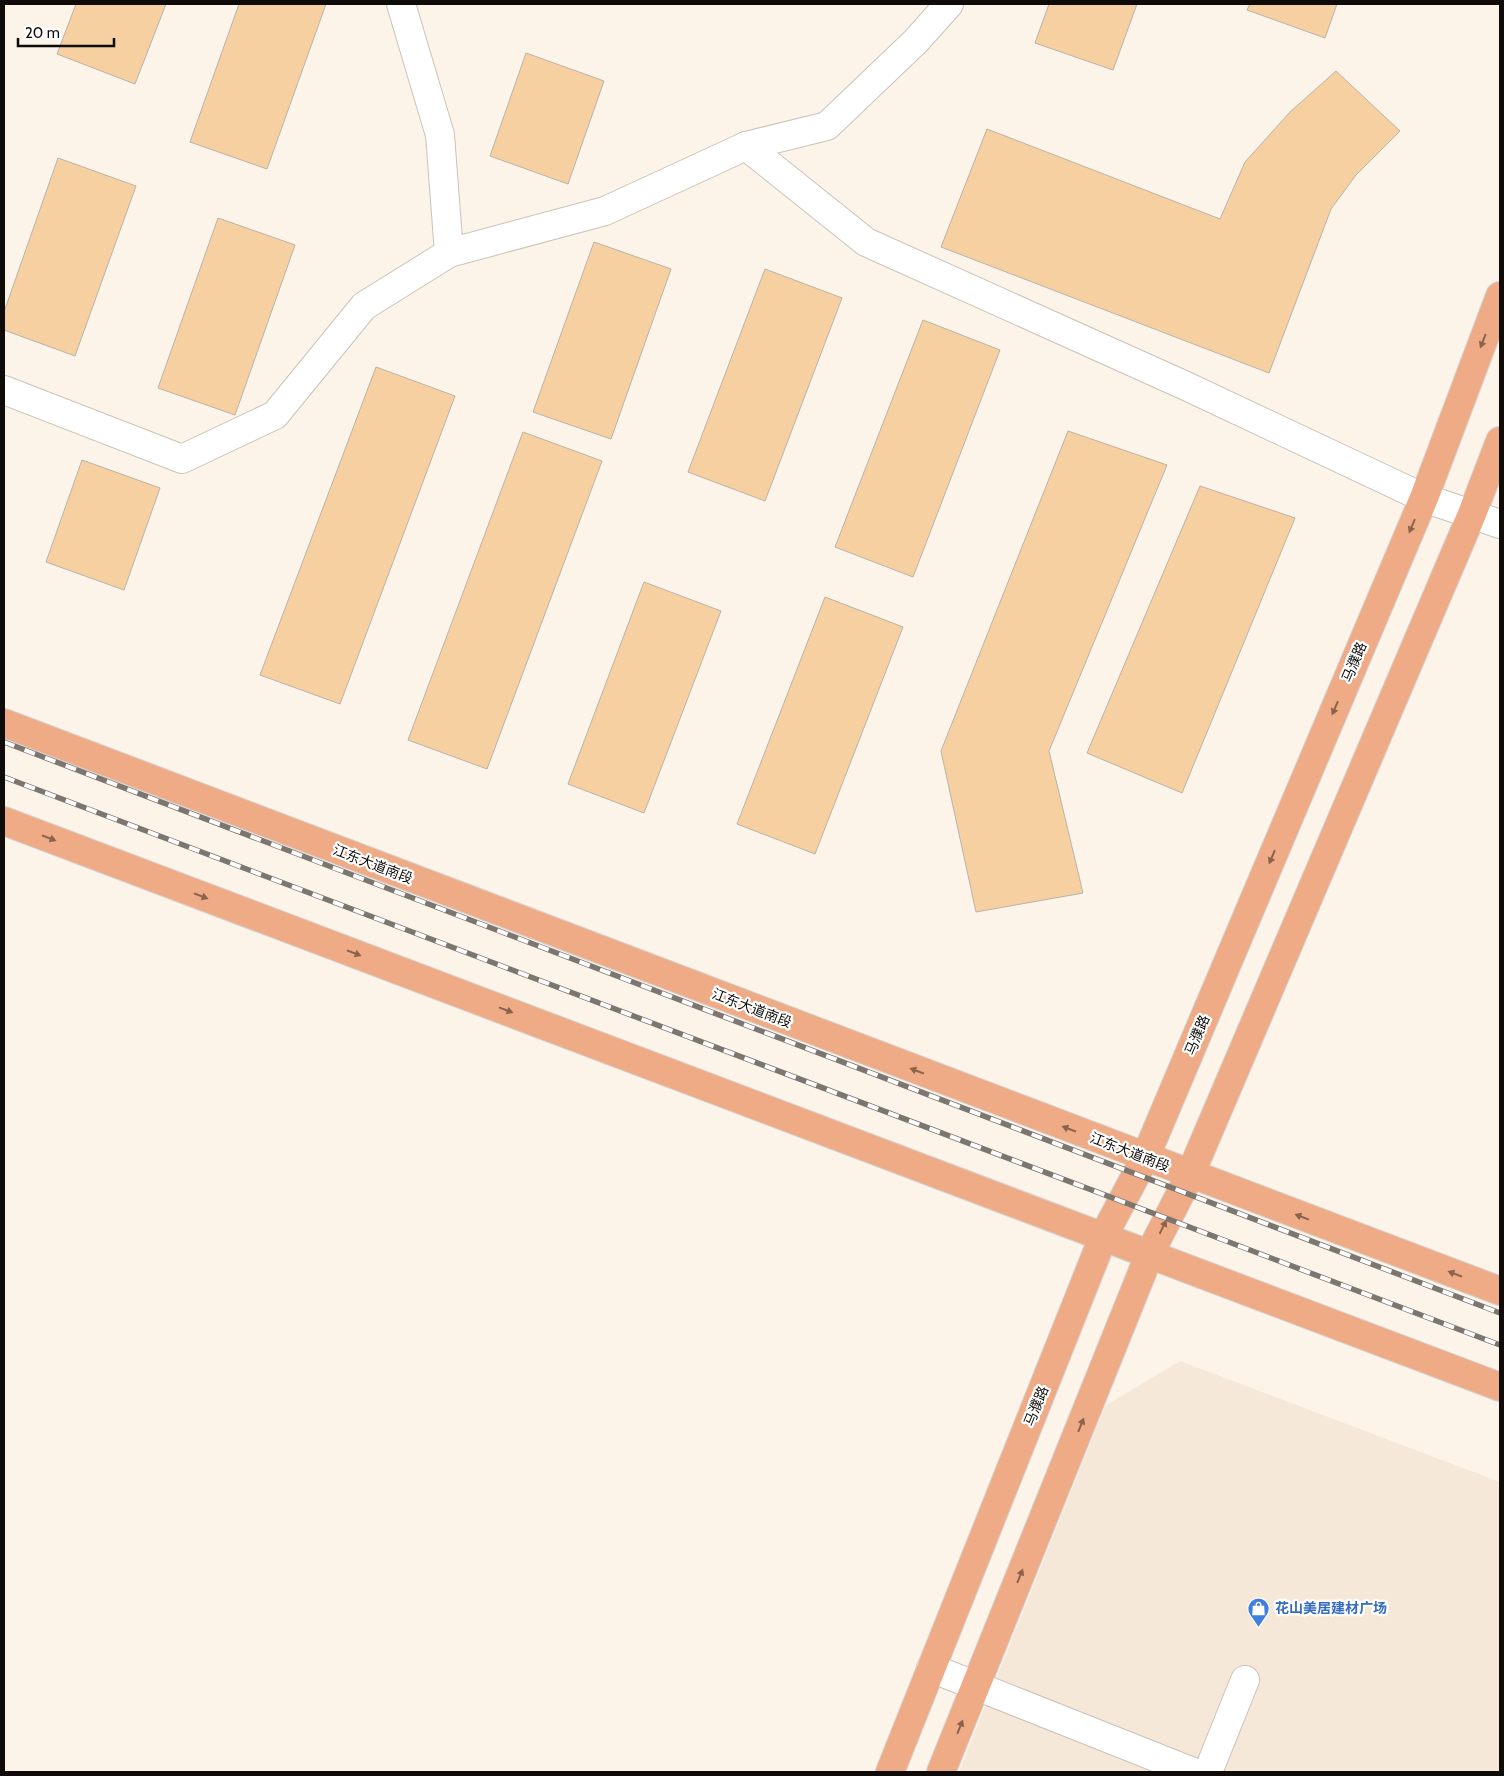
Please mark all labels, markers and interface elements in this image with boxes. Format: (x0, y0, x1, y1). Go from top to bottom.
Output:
scale bar (18, 15, 114, 47)
text: 20 m (25, 24, 60, 42)
one-way arrow (1479, 334, 1486, 349)
one-way arrow (1408, 519, 1416, 534)
street label: 马濮路 (1338, 639, 1370, 685)
one-way arrow (1331, 701, 1339, 716)
one-way arrow (42, 835, 57, 842)
street label: 江东大道南段 (331, 841, 415, 887)
one-way arrow (1267, 850, 1275, 864)
one-way arrow (194, 892, 209, 900)
one-way arrow (346, 950, 361, 957)
street label: 江东大道南段 (710, 985, 794, 1031)
one-way arrow (498, 1007, 513, 1014)
street label: 马濮路 (1181, 1012, 1213, 1058)
one-way arrow (909, 1067, 924, 1075)
one-way arrow (1061, 1124, 1076, 1132)
street label: 江东大道南段 (1088, 1129, 1172, 1175)
one-way arrow (1295, 1213, 1310, 1220)
one-way arrow (1159, 1220, 1167, 1234)
one-way arrow (1447, 1270, 1462, 1277)
street label: 马濮路 (1020, 1383, 1052, 1429)
one-way arrow (1077, 1418, 1085, 1433)
one-way arrow (1017, 1569, 1025, 1583)
shop icon: 花山美居建材广场 (1247, 1596, 1271, 1627)
place label: 花山美居建材广场 (1275, 1599, 1387, 1617)
one-way arrow (956, 1720, 964, 1734)

